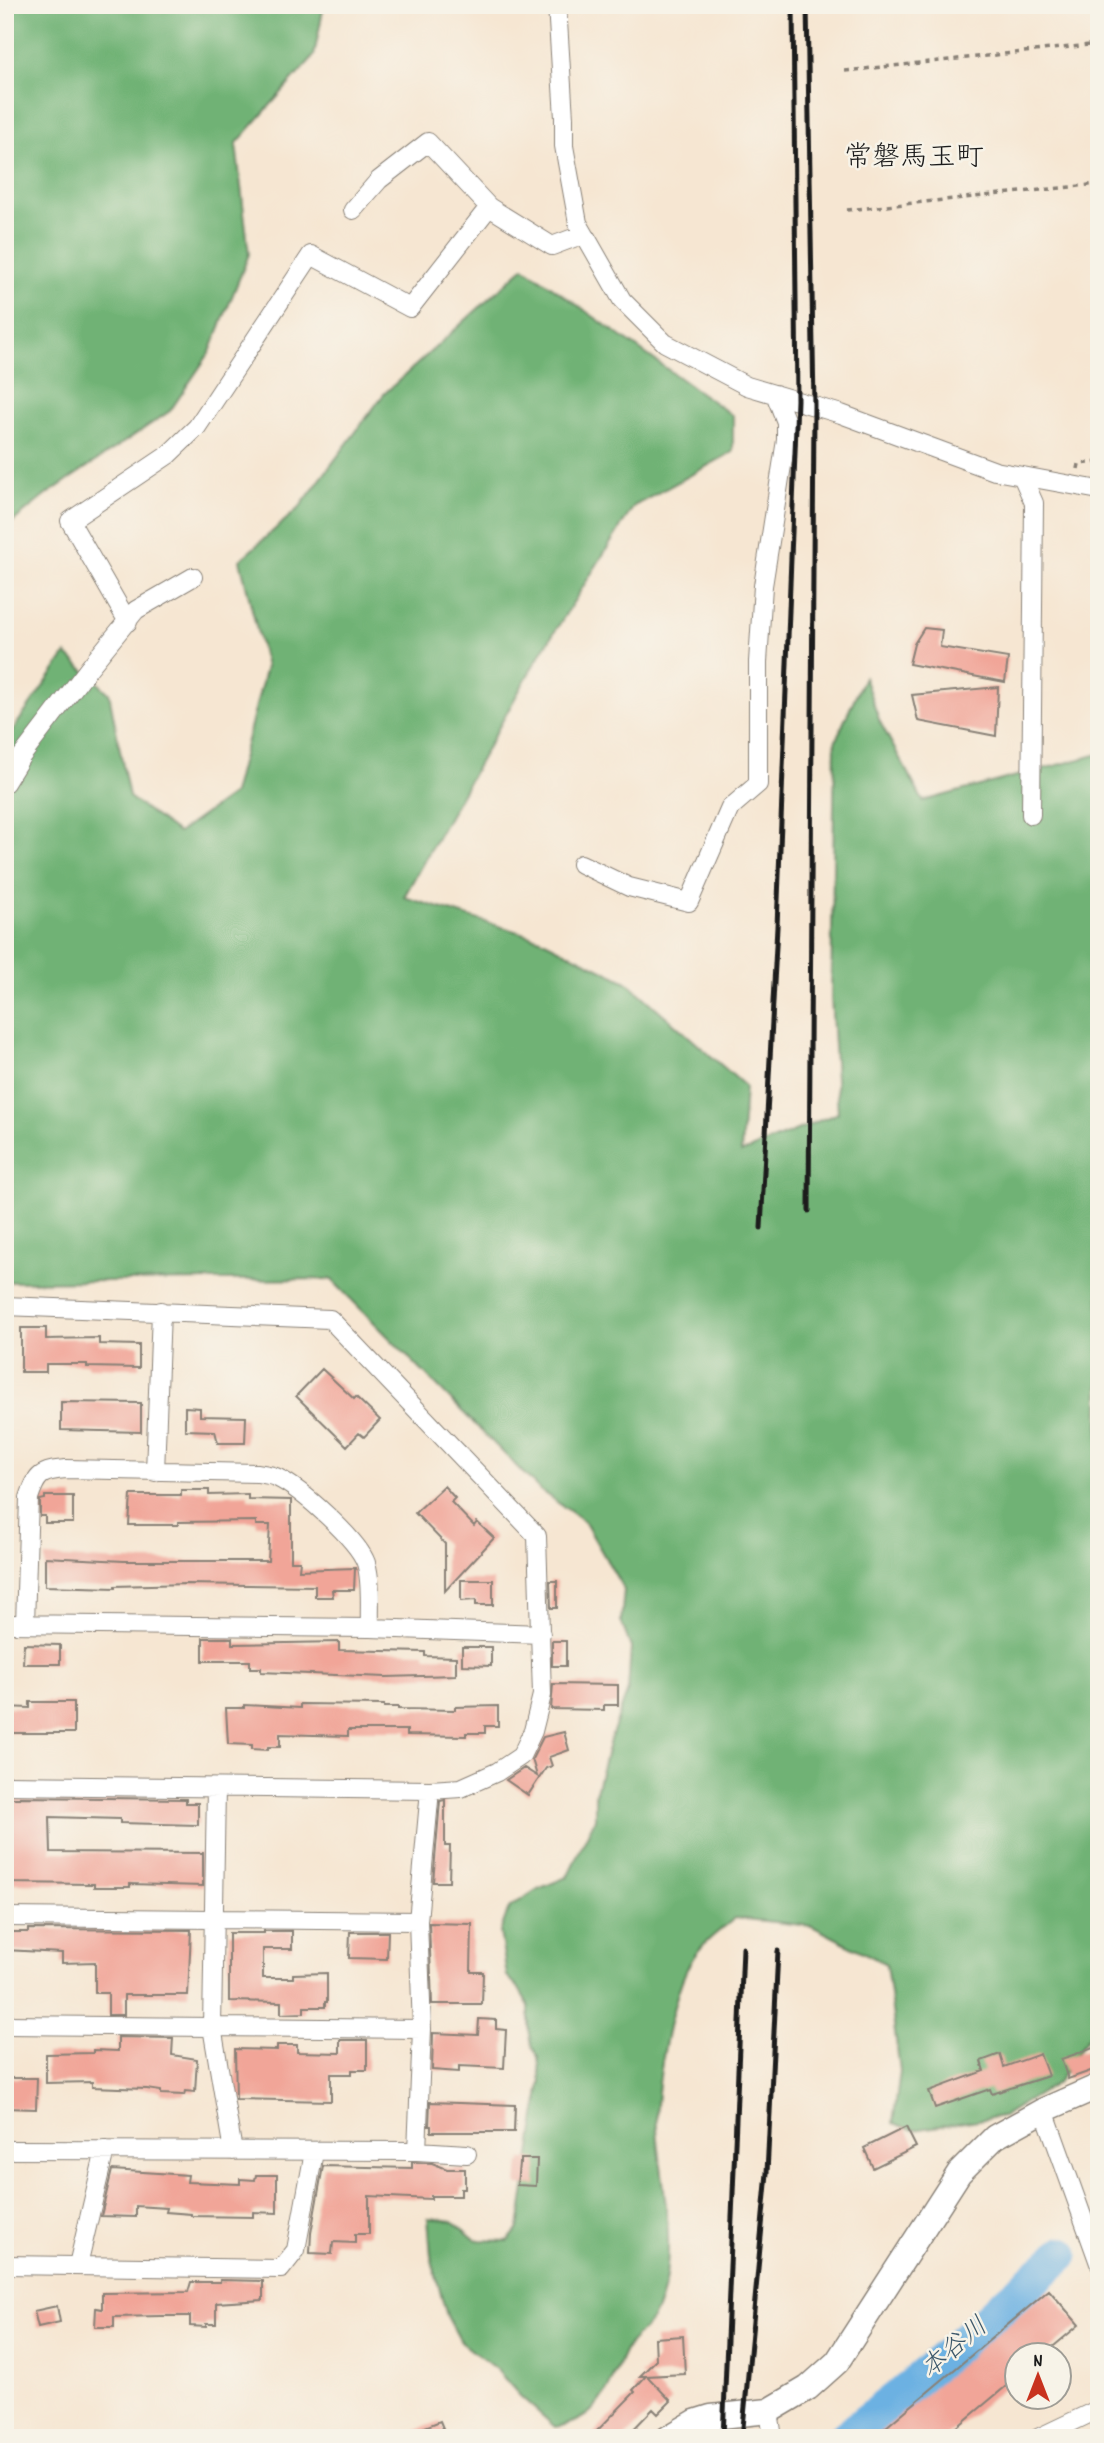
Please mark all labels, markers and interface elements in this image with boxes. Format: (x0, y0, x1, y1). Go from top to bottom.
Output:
district label: 常磐馬玉町 (844, 140, 984, 180)
water label: 本谷川 (913, 2309, 997, 2388)
north arrow (1002, 2342, 1072, 2412)
text: N (1033, 2349, 1043, 2376)

